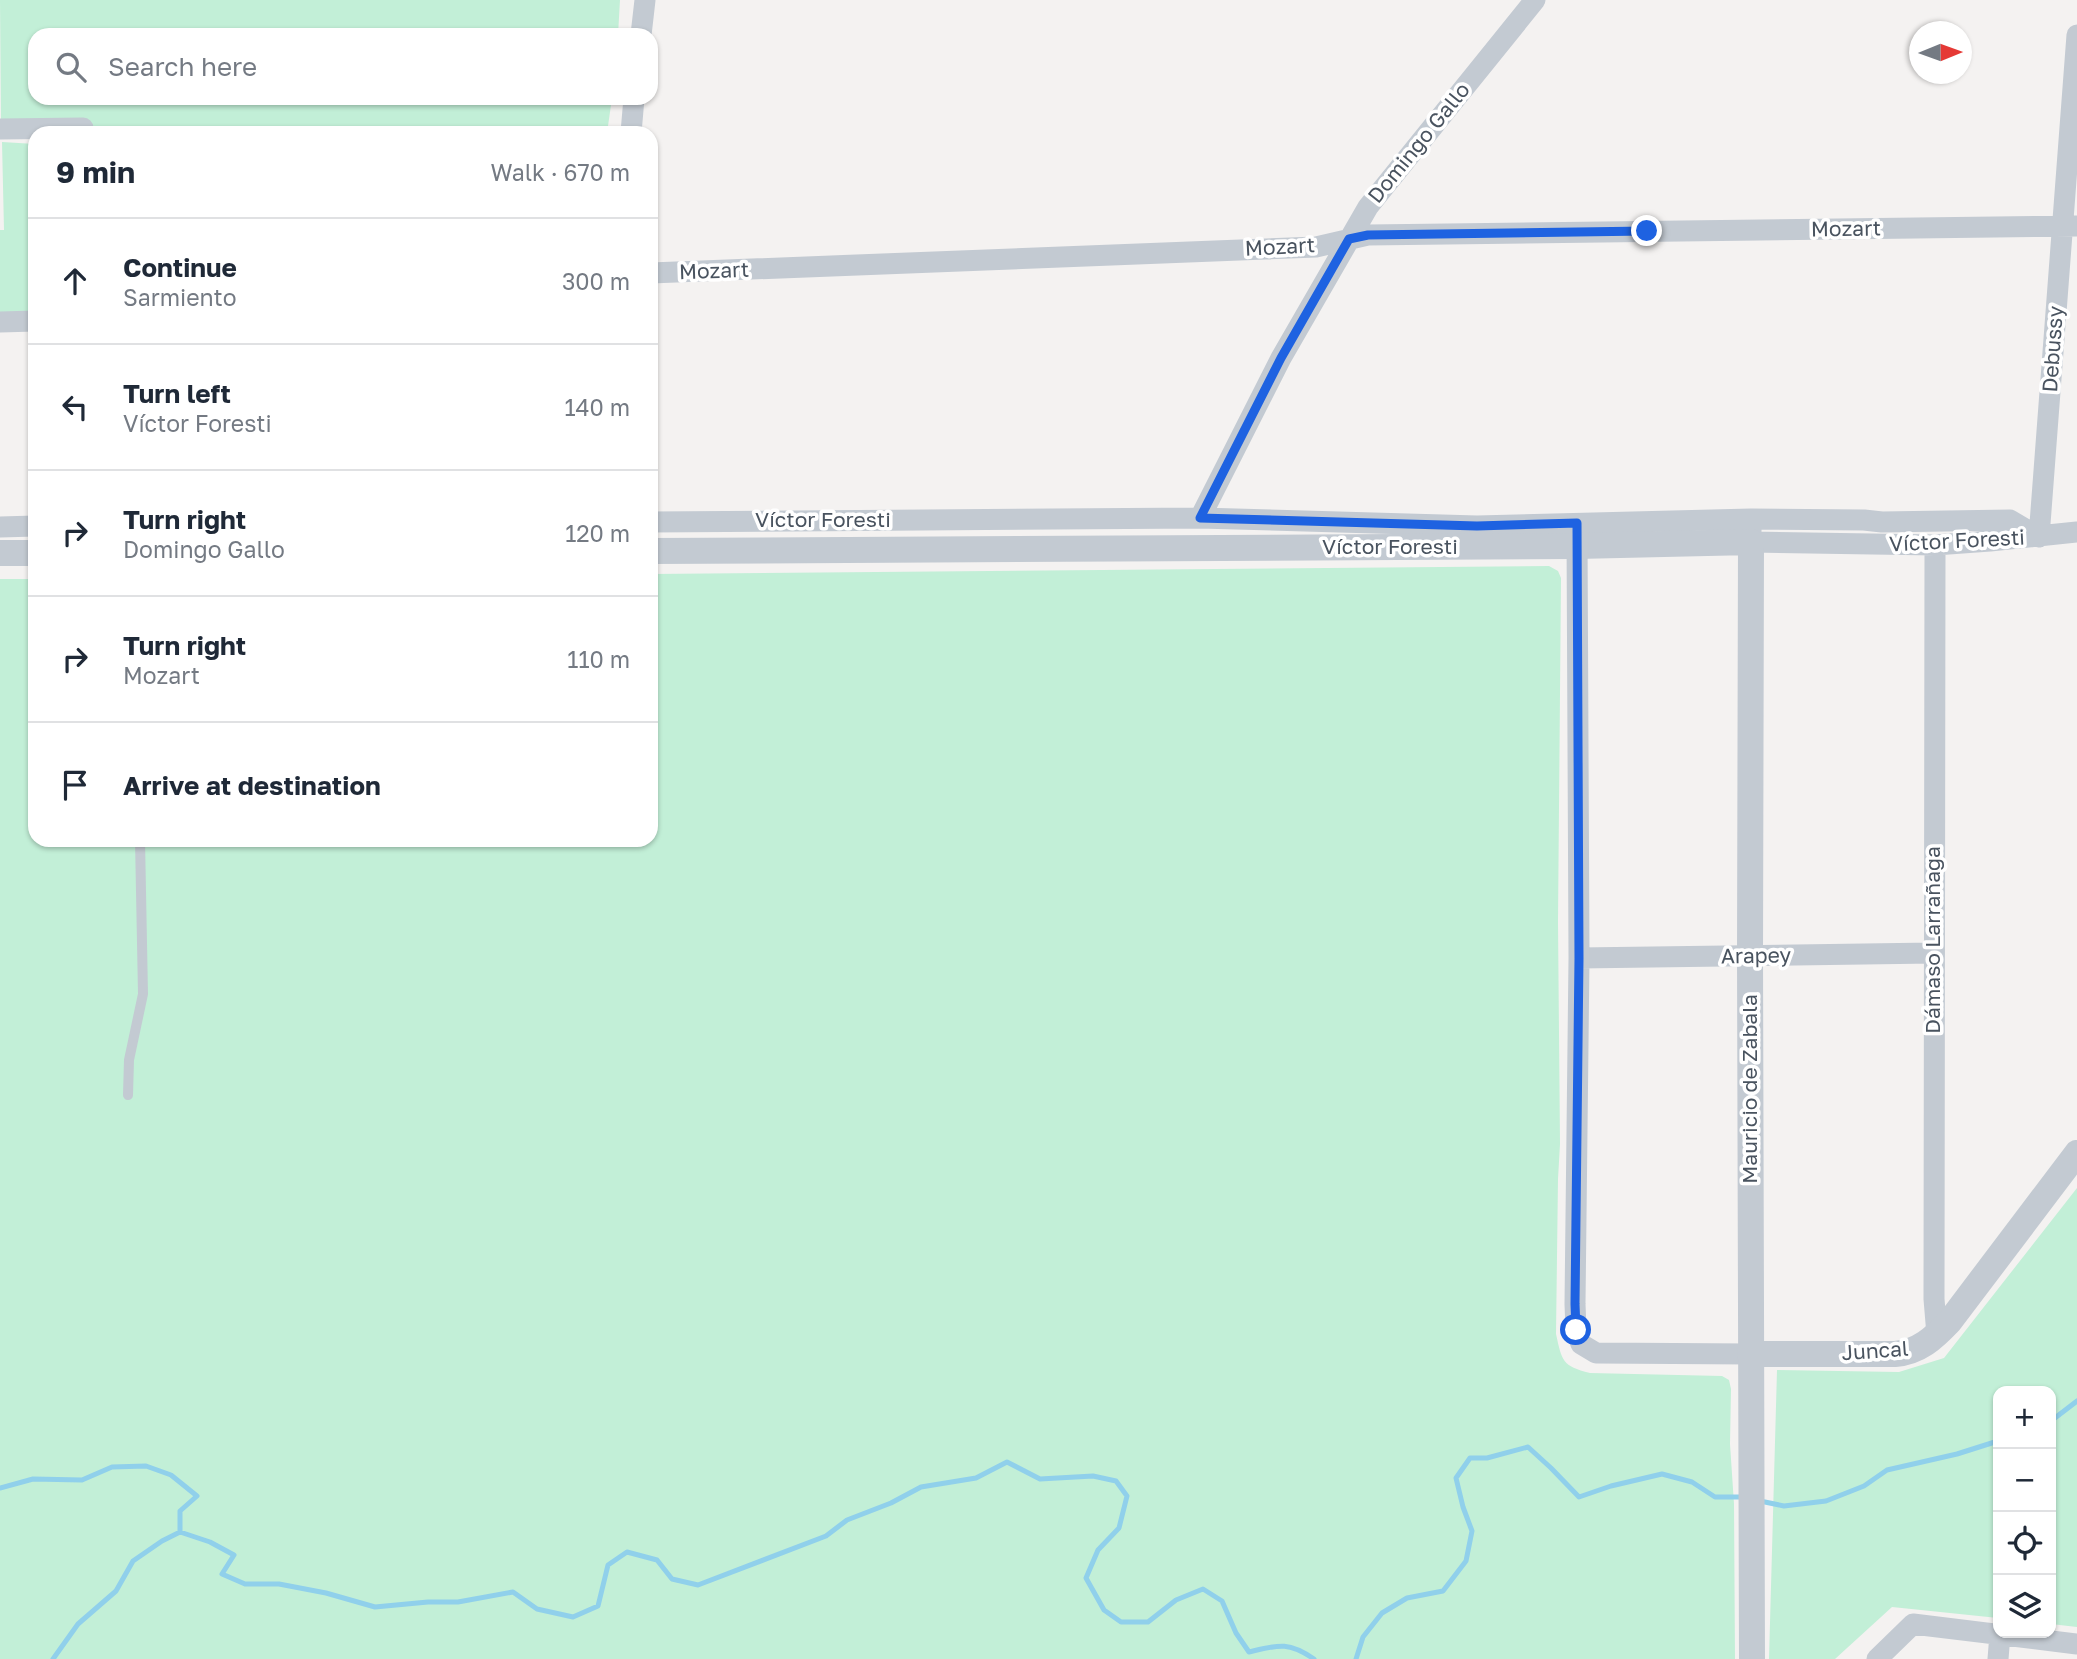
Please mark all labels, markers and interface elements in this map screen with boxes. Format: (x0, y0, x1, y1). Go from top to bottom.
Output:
north arrow (1909, 21, 1972, 84)
search box (28, 28, 658, 105)
icon: search (52, 48, 90, 86)
text: Search here (108, 51, 257, 82)
street label: Domingo Gallo (1362, 77, 1475, 208)
text: 9 min (56, 154, 135, 190)
text: Walk · 670 m (491, 158, 630, 186)
street label: Mozart (1811, 214, 1881, 242)
route end (1631, 215, 1662, 246)
street label: Mozart (1244, 231, 1316, 261)
text: Continue (123, 252, 237, 283)
street label: Mozart (678, 256, 750, 284)
icon: ahead (56, 262, 94, 300)
text: 300 m (562, 267, 630, 295)
text: Sarmiento (123, 283, 236, 311)
street label: Debussy (2036, 305, 2068, 393)
text: Turn left (123, 378, 231, 409)
icon: left (56, 388, 94, 426)
text: 140 m (564, 393, 630, 421)
text: Víctor Foresti (123, 409, 272, 437)
text: Turn right (123, 504, 246, 535)
street label: Víctor Foresti (755, 506, 891, 532)
icon: right (56, 514, 94, 552)
text: 120 m (565, 519, 630, 547)
street label: Víctor Foresti (1888, 523, 2025, 557)
street label: Víctor Foresti (1322, 533, 1458, 559)
text: Domingo Gallo (123, 535, 285, 563)
text: Turn right (123, 630, 246, 661)
icon: right (56, 640, 94, 678)
text: 110 m (567, 645, 630, 673)
text: Mozart (123, 661, 200, 689)
icon: arrive (56, 766, 94, 804)
text: Arrive at destination (123, 770, 381, 801)
street label: Dámaso Larrañaga (1919, 846, 1945, 1034)
street label: Arapey (1721, 941, 1792, 969)
street label: Mauricio de Zabala (1736, 994, 1762, 1184)
route start (1560, 1314, 1591, 1345)
street label: Juncal (1840, 1335, 1909, 1365)
map controls (1993, 1386, 2056, 1638)
button: + (1993, 1386, 2056, 1449)
button: − (1993, 1449, 2056, 1512)
button: locate (1993, 1512, 2056, 1575)
button: layers (1993, 1575, 2056, 1638)

